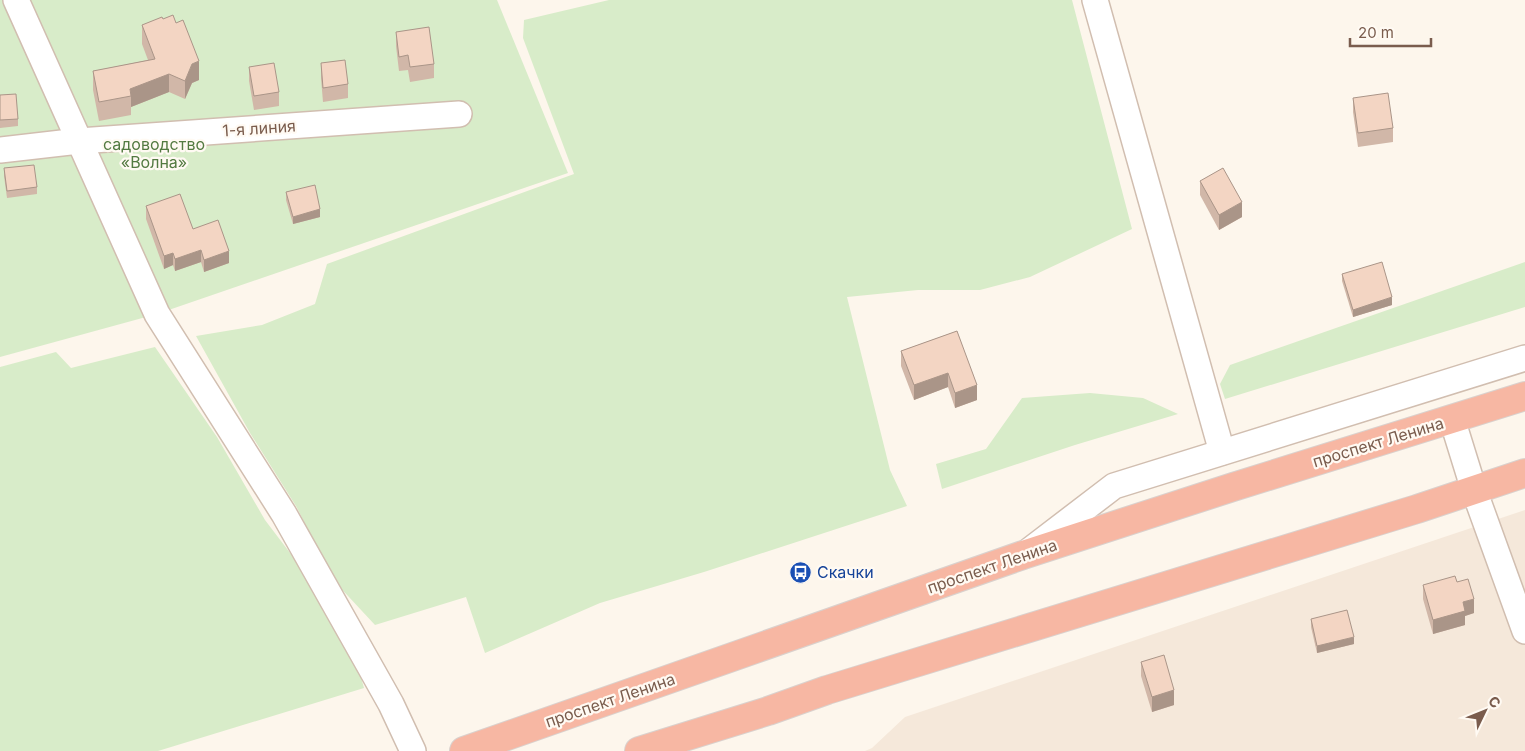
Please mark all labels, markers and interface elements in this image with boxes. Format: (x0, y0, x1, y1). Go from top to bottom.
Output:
scale bar (1350, 15, 1431, 47)
text: 20 m (1358, 23, 1394, 42)
street label: 1-я линия (222, 115, 296, 141)
park label: садоводство «Волна» (103, 134, 205, 172)
street label: проспект Ленина (1310, 413, 1446, 471)
street label: проспект Ленина (924, 534, 1060, 598)
bus stop icon: Скачки (789, 560, 813, 584)
place label: Скачки (817, 562, 874, 582)
street label: проспект Ленина (542, 668, 678, 732)
north arrow (1460, 686, 1510, 736)
text: С (1485, 692, 1505, 711)

